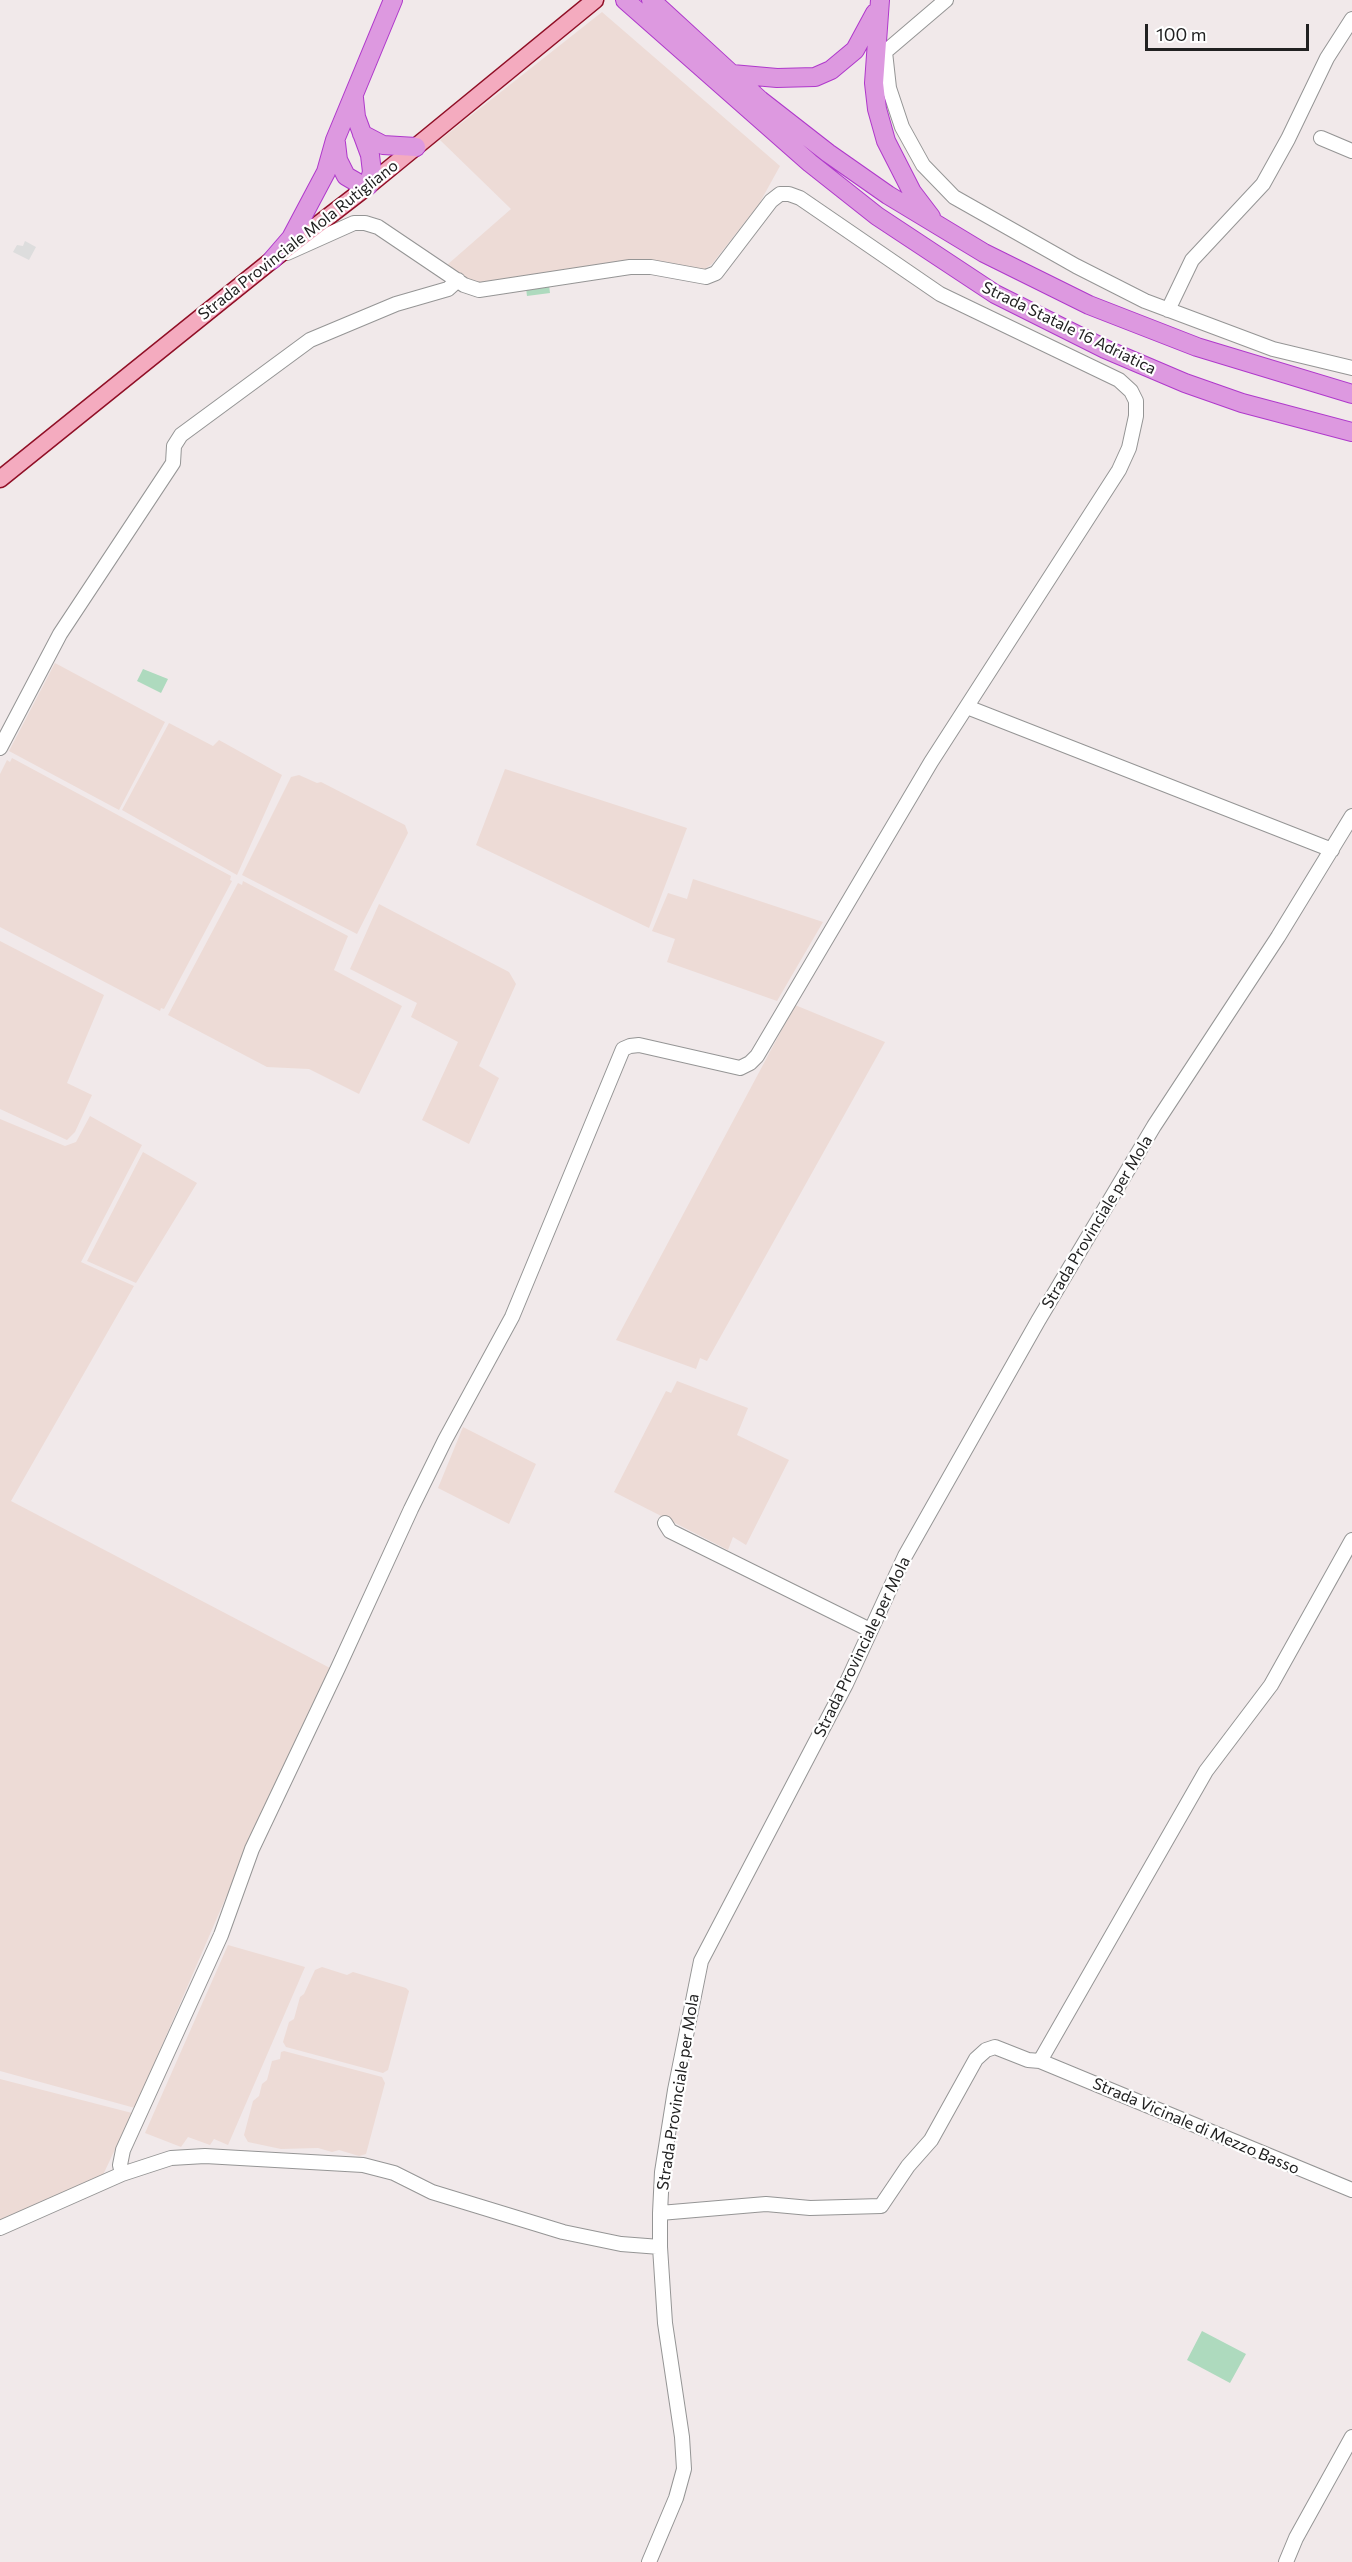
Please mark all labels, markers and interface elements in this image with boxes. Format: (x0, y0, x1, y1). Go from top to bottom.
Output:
scale bar (1148, 12, 1312, 50)
text: 100 m (1156, 23, 1206, 45)
street label: Strada Provinciale Mola Rutigliano (194, 156, 402, 324)
street label: Strada Statale 16 Adriatica (979, 277, 1159, 379)
street label: Strada Provinciale per Mola (1038, 1132, 1156, 1312)
street label: Strada Provinciale per Mola (810, 1554, 914, 1740)
street label: Strada Provinciale per Mola (653, 1992, 703, 2192)
street label: Strada Vicinale di Mezzo Basso (1090, 2074, 1302, 2178)

